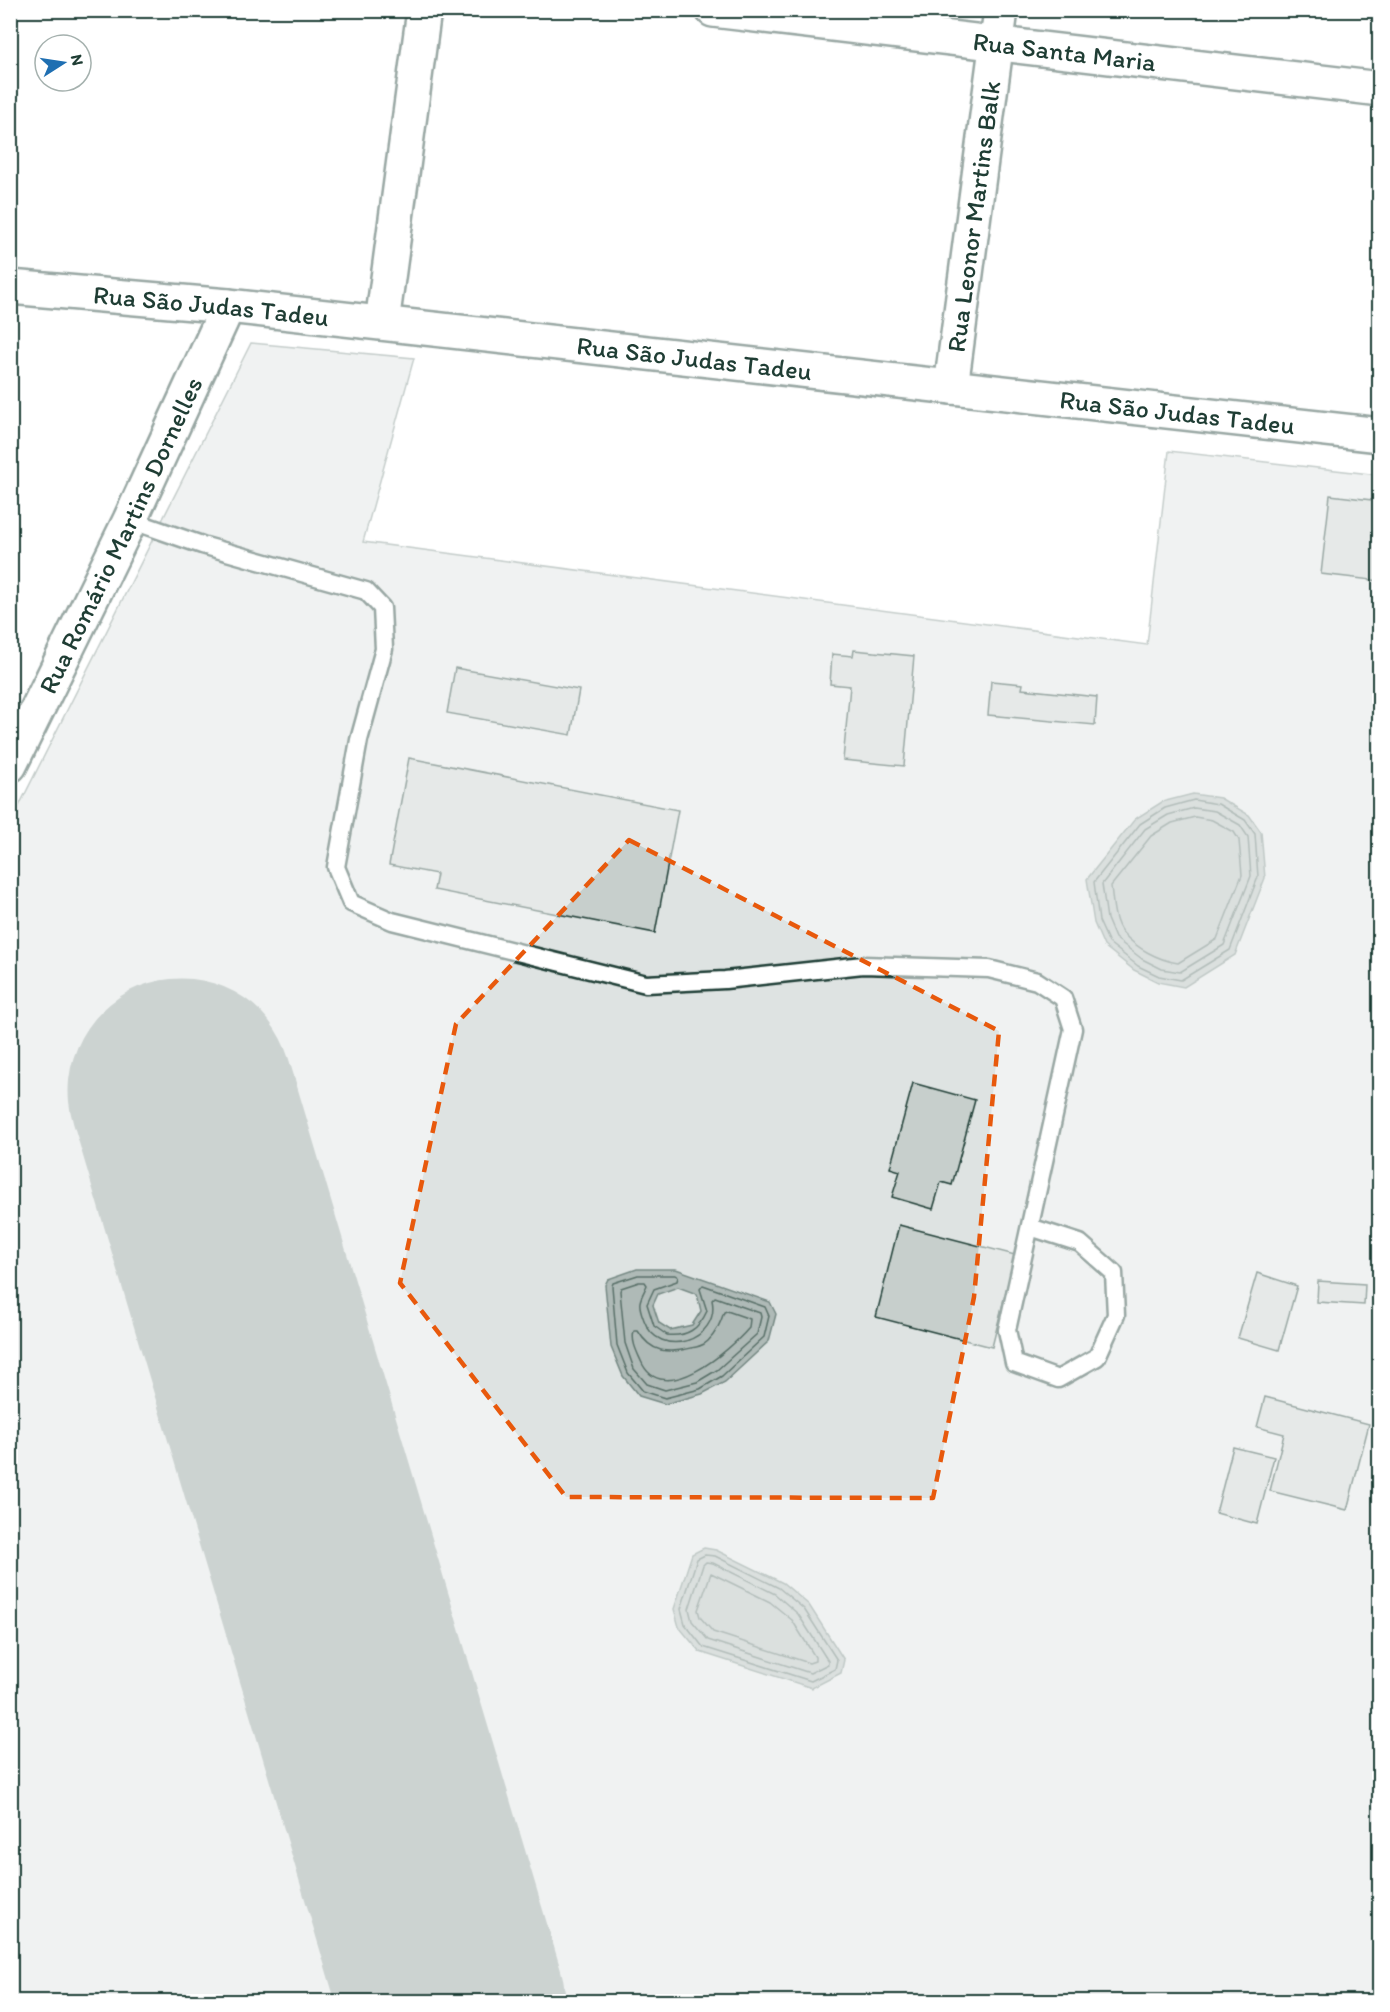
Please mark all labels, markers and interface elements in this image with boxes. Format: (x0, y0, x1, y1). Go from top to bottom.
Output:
street label: Rua Santa Maria (971, 25, 1158, 78)
north arrow (33, 33, 93, 93)
text: N (67, 53, 88, 67)
street label: Rua Leonor Martins Balk (940, 79, 1007, 354)
street label: Rua São Judas Tadeu (92, 278, 331, 333)
street label: Rua São Judas Tadeu (575, 329, 814, 387)
street label: Rua Romário Martins Dornelles (31, 372, 209, 699)
street label: Rua São Judas Tadeu (1058, 383, 1297, 441)

